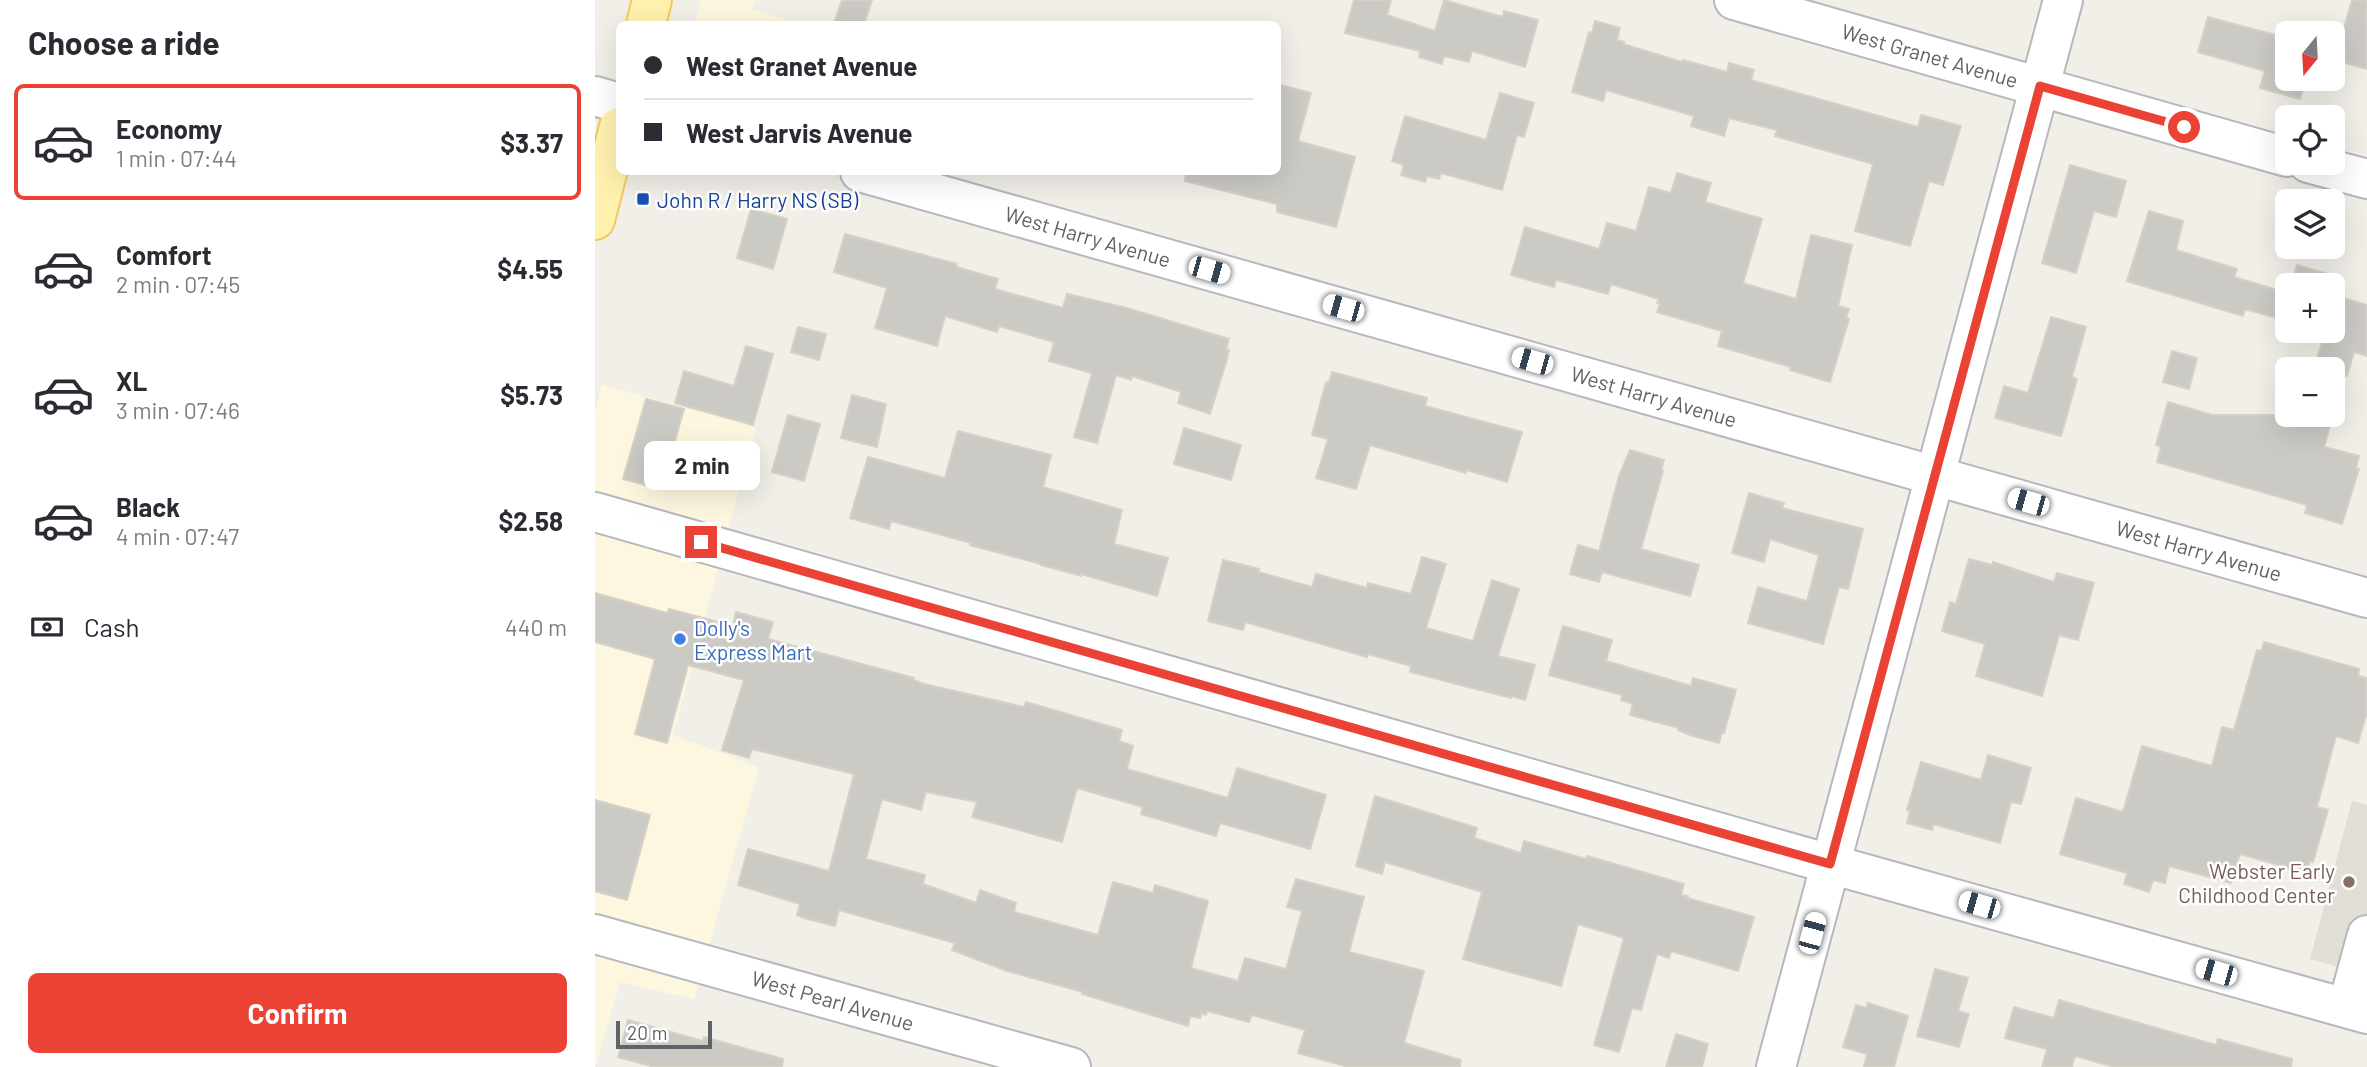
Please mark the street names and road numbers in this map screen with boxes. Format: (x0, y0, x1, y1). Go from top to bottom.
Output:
street label: West Granet Avenue (1839, 18, 2021, 92)
street label: West Harry Avenue (1002, 200, 1174, 272)
street label: West Harry Avenue (1568, 360, 1740, 432)
street label: West Harry Avenue (2113, 514, 2285, 586)
street label: West Pearl Avenue (749, 965, 917, 1035)

